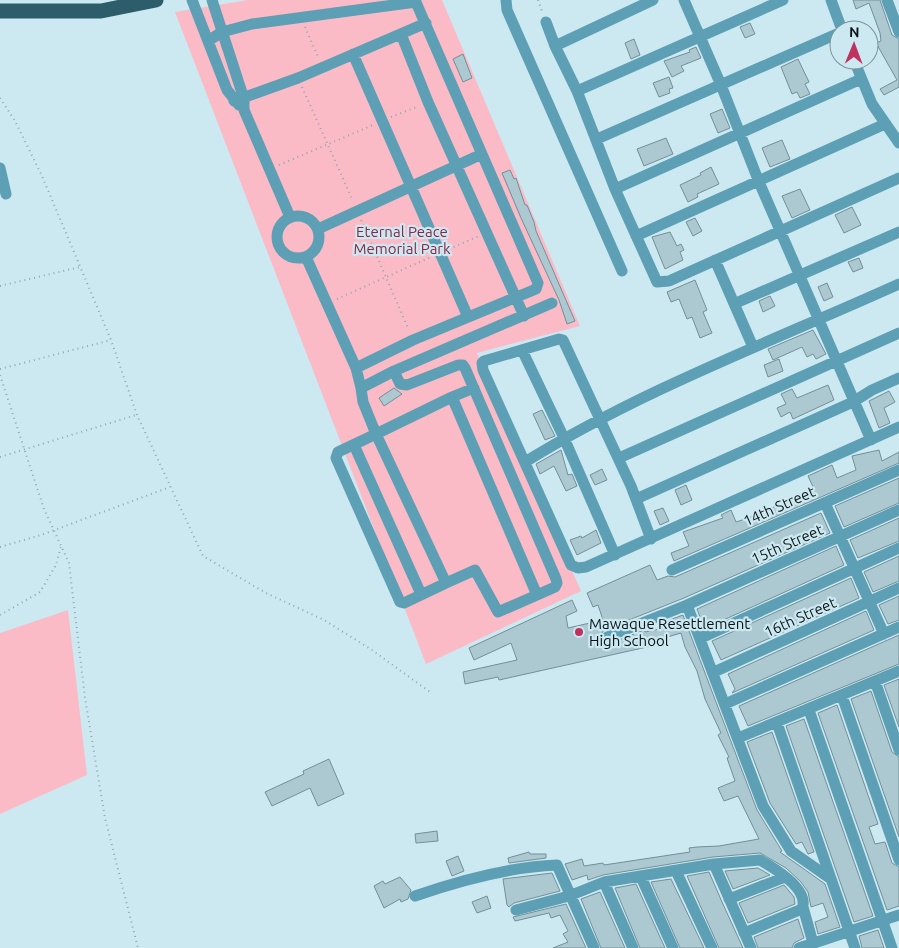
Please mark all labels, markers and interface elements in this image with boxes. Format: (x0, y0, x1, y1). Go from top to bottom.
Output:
north arrow (829, 20, 879, 70)
text: N (849, 24, 860, 40)
park label: Eternal Peace Memorial Park (353, 223, 451, 257)
street label: 14th Street (741, 483, 818, 529)
street label: 15th Street (749, 521, 826, 567)
street label: 16th Street (762, 594, 839, 640)
place label: Mawaque Resettlement High School (589, 615, 750, 649)
marker: Mawaque Resettlement High School (573, 626, 585, 638)

